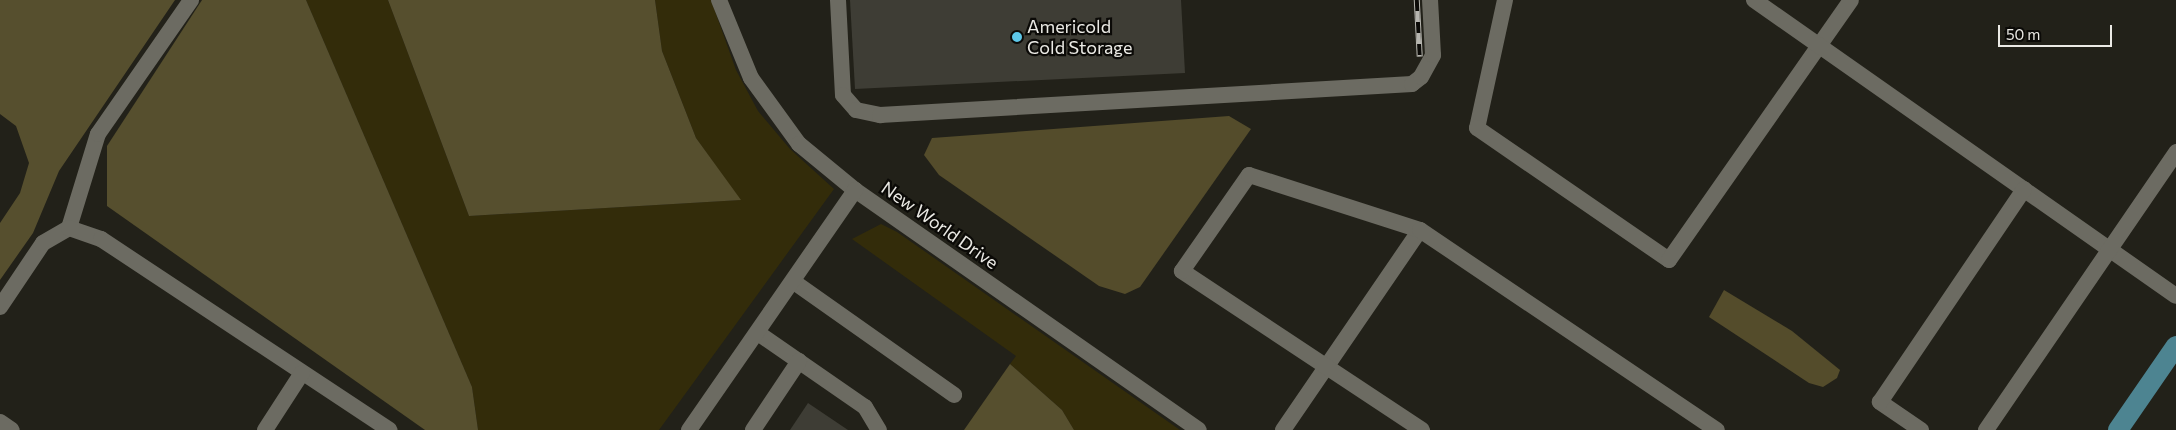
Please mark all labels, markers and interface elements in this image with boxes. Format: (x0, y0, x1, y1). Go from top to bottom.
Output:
scale bar (2001, 15, 2115, 47)
place label: Americold Cold Storage (1027, 16, 1132, 58)
text: 50 m (2006, 25, 2040, 43)
marker: Americold Cold Storage (1011, 31, 1023, 43)
street label: New World Drive (877, 177, 1003, 273)

